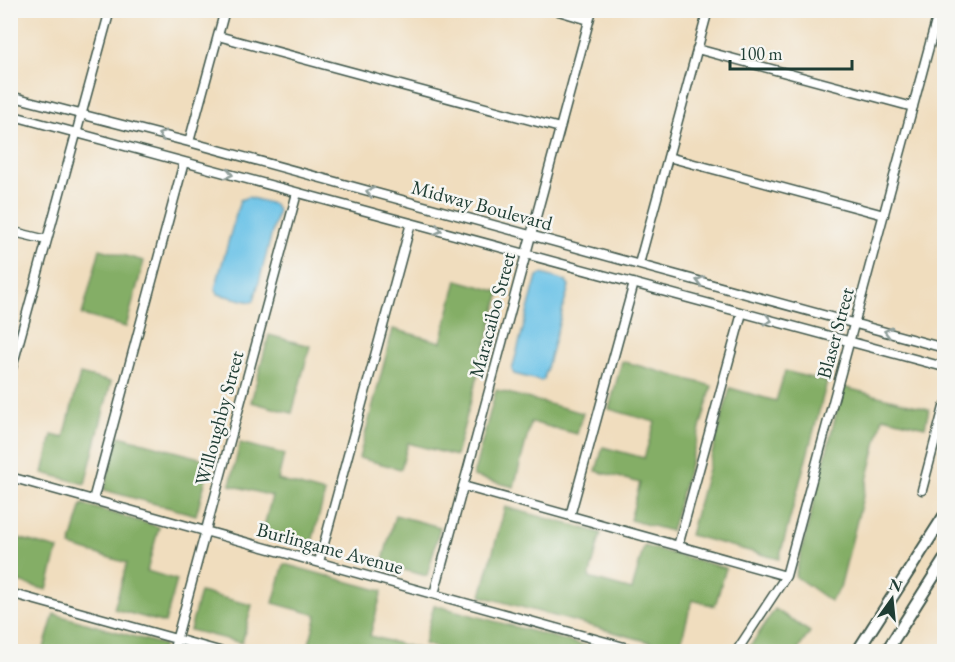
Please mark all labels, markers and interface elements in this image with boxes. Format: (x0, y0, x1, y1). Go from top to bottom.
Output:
scale bar (730, 33, 852, 71)
text: 100 m (739, 42, 783, 65)
one-way arrow (157, 130, 167, 142)
one-way arrow (224, 167, 234, 180)
street label: Midway Boulevard (409, 174, 556, 237)
one-way arrow (365, 186, 375, 199)
one-way arrow (433, 223, 443, 236)
street label: Maracaibo Street (463, 249, 521, 381)
one-way arrow (695, 276, 706, 288)
street label: Blaser Street (810, 284, 860, 381)
one-way arrow (763, 312, 773, 325)
one-way arrow (883, 327, 893, 340)
street label: Willoughby Street (189, 347, 250, 488)
street label: Burlingame Avenue (254, 516, 406, 580)
north arrow (862, 569, 922, 629)
text: N (887, 573, 905, 597)

